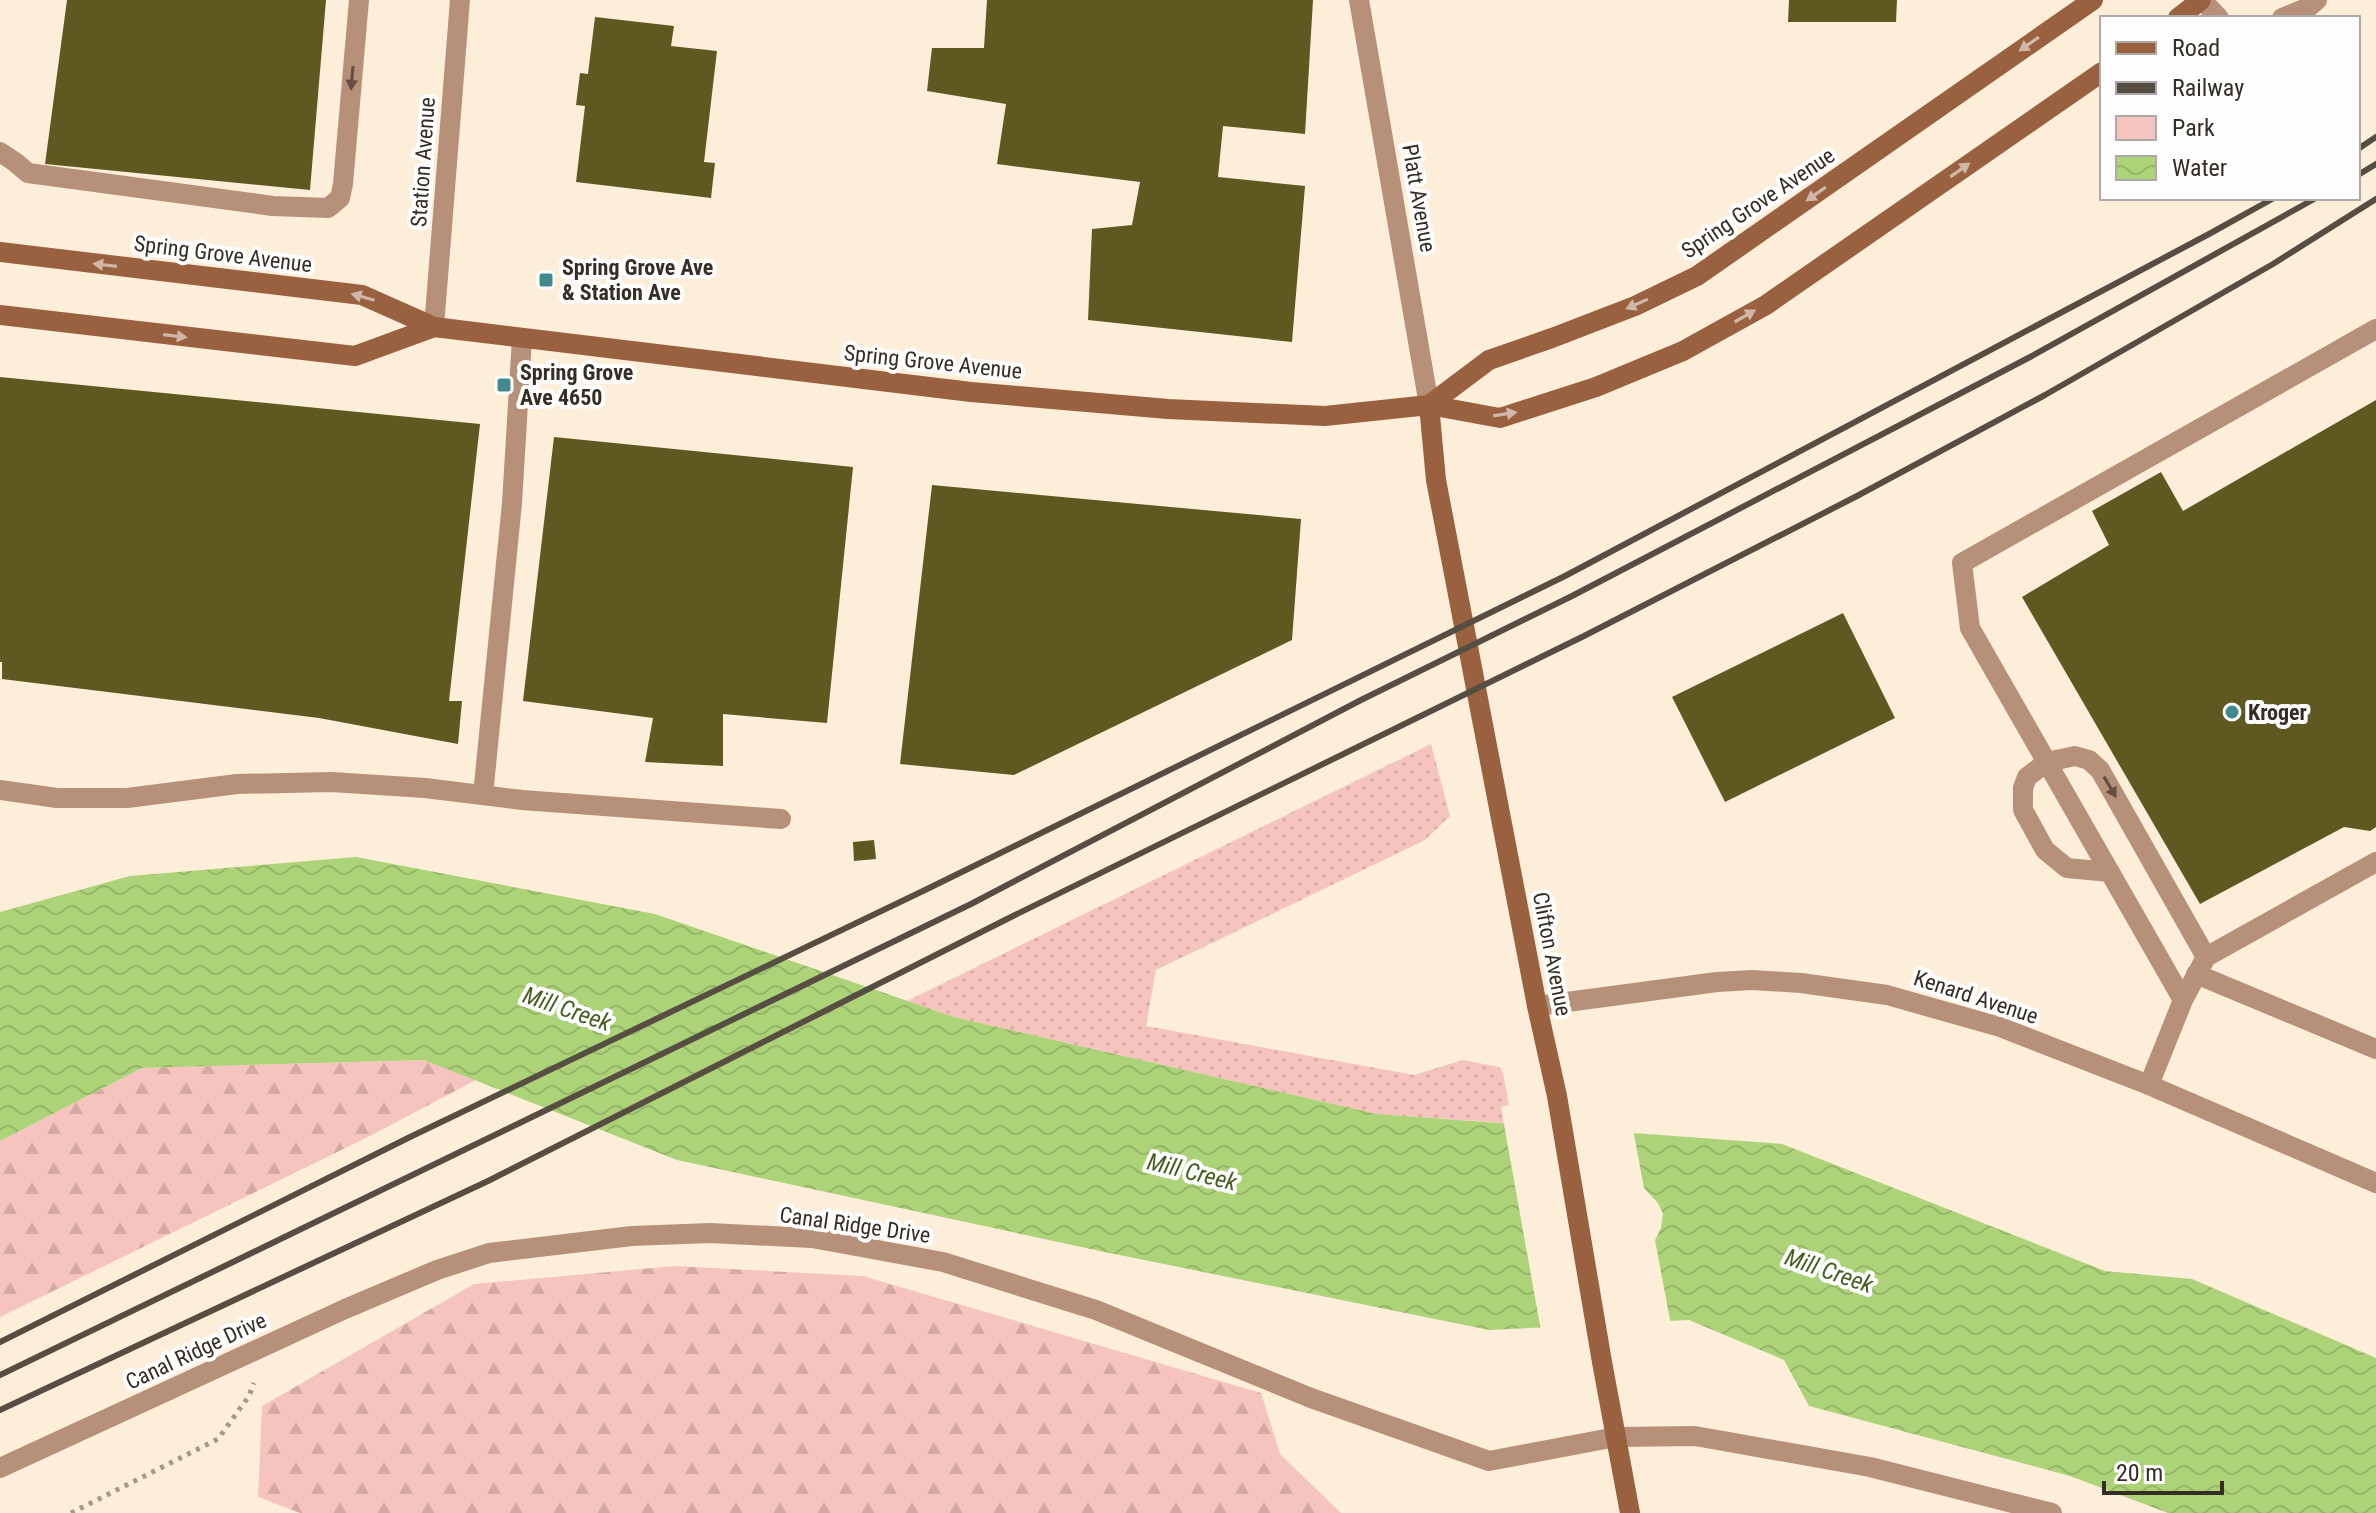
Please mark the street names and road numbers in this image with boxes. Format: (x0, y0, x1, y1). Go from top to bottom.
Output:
street label: Station Avenue (406, 96, 440, 228)
street label: Platt Avenue (1397, 142, 1441, 254)
street label: Spring Grove Avenue (1677, 143, 1839, 263)
street label: Spring Grove Avenue (133, 231, 313, 277)
street label: Spring Grove Avenue (843, 340, 1023, 384)
street label: Clifton Avenue (1528, 890, 1576, 1018)
street label: Kenard Avenue (1911, 965, 2041, 1029)
street label: Canal Ridge Drive (778, 1202, 932, 1248)
street label: Canal Ridge Drive (122, 1308, 270, 1394)

